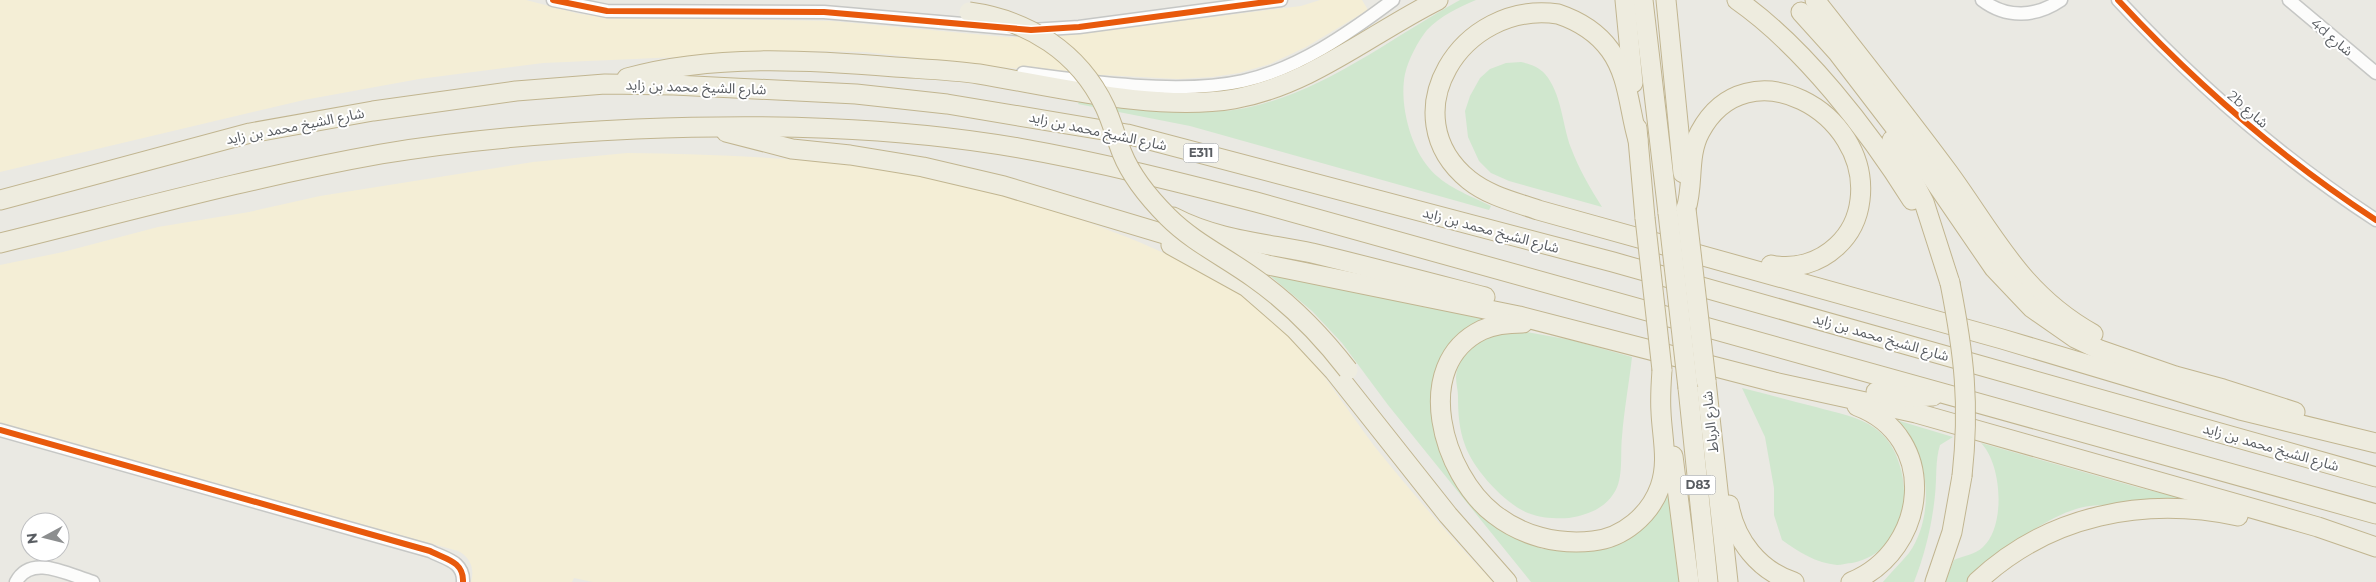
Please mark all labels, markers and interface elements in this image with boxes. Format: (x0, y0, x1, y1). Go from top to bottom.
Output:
street label: 4d شارع (2306, 14, 2357, 61)
street label: شارع الشيخ محمد بن زايد (625, 76, 767, 100)
street label: 2b شارع (2223, 86, 2272, 133)
street label: شارع الشيخ محمد بن زايد (224, 104, 366, 150)
street label: شارع الشيخ محمد بن زايد (1027, 108, 1169, 156)
road number: E311 (1184, 144, 1218, 162)
street label: شارع الشيخ محمد بن زايد (1420, 203, 1561, 259)
street label: شارع الشيخ محمد بن زايد (1810, 309, 1951, 367)
street label: شارع الرباط (1698, 390, 1724, 454)
street label: شارع الشيخ محمد بن زايد (2200, 419, 2341, 477)
road number: D83 (1680, 476, 1716, 494)
north arrow (20, 512, 70, 562)
text: N (22, 532, 42, 545)

